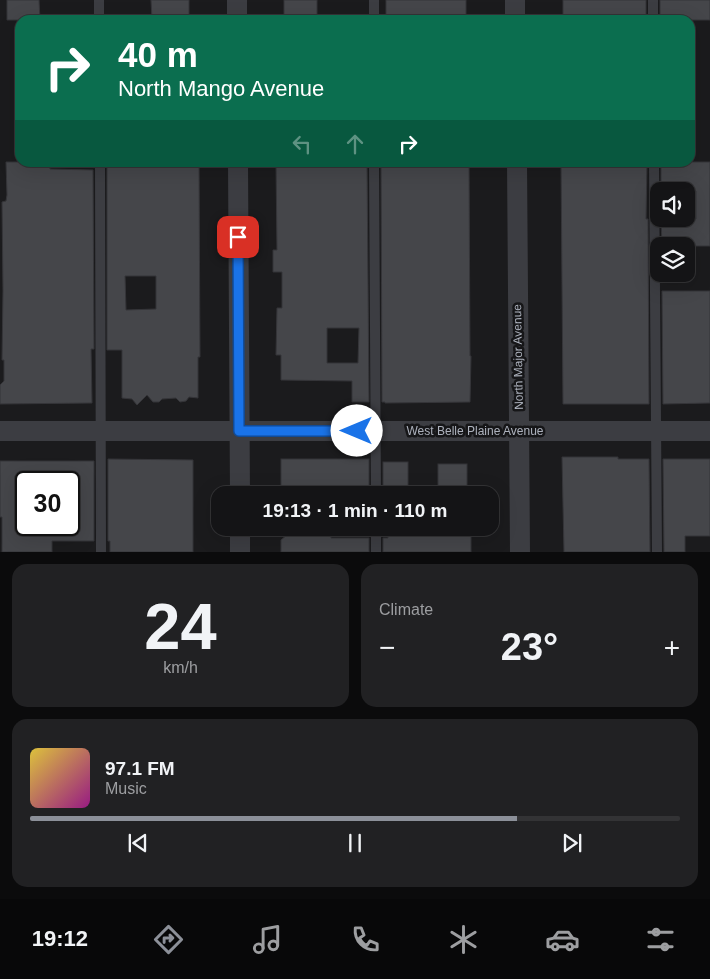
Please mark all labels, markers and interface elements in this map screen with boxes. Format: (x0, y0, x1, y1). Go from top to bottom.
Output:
icon: right (35, 35, 100, 100)
text: 40 m (118, 35, 198, 74)
text: North Mango Avenue (118, 76, 324, 101)
icon: left (288, 130, 316, 158)
icon: ahead (341, 130, 369, 158)
icon: right (394, 130, 422, 158)
map controls (650, 182, 695, 282)
button: sound (650, 182, 695, 227)
pin (217, 216, 259, 258)
icon: arrive (224, 223, 252, 251)
button: layers (650, 237, 695, 282)
street label: North Major Avenue (510, 304, 526, 410)
position arrow (330, 404, 382, 456)
street label: West Belle Plaine Avenue (407, 424, 544, 438)
speed limit sign: 30 (15, 471, 80, 536)
text: 19:13 · 1 min · 110 m (263, 500, 447, 521)
text: 24 (144, 590, 217, 663)
text: Climate (379, 601, 433, 618)
text: 23° (501, 626, 558, 668)
text: − (379, 632, 395, 663)
text: + (664, 632, 680, 663)
text: km/h (163, 659, 198, 676)
text: 97.1 FM (105, 758, 175, 779)
text: Music (105, 780, 147, 797)
icon: previous (124, 829, 152, 857)
icon: pause (341, 829, 369, 857)
icon: next (558, 829, 586, 857)
icon: directions (151, 922, 186, 957)
icon: music (250, 922, 285, 957)
icon: phone (348, 922, 383, 957)
icon: climate (446, 922, 481, 957)
icon: car (545, 922, 580, 957)
icon: filters (643, 922, 678, 957)
text: 19:12 (32, 926, 88, 951)

